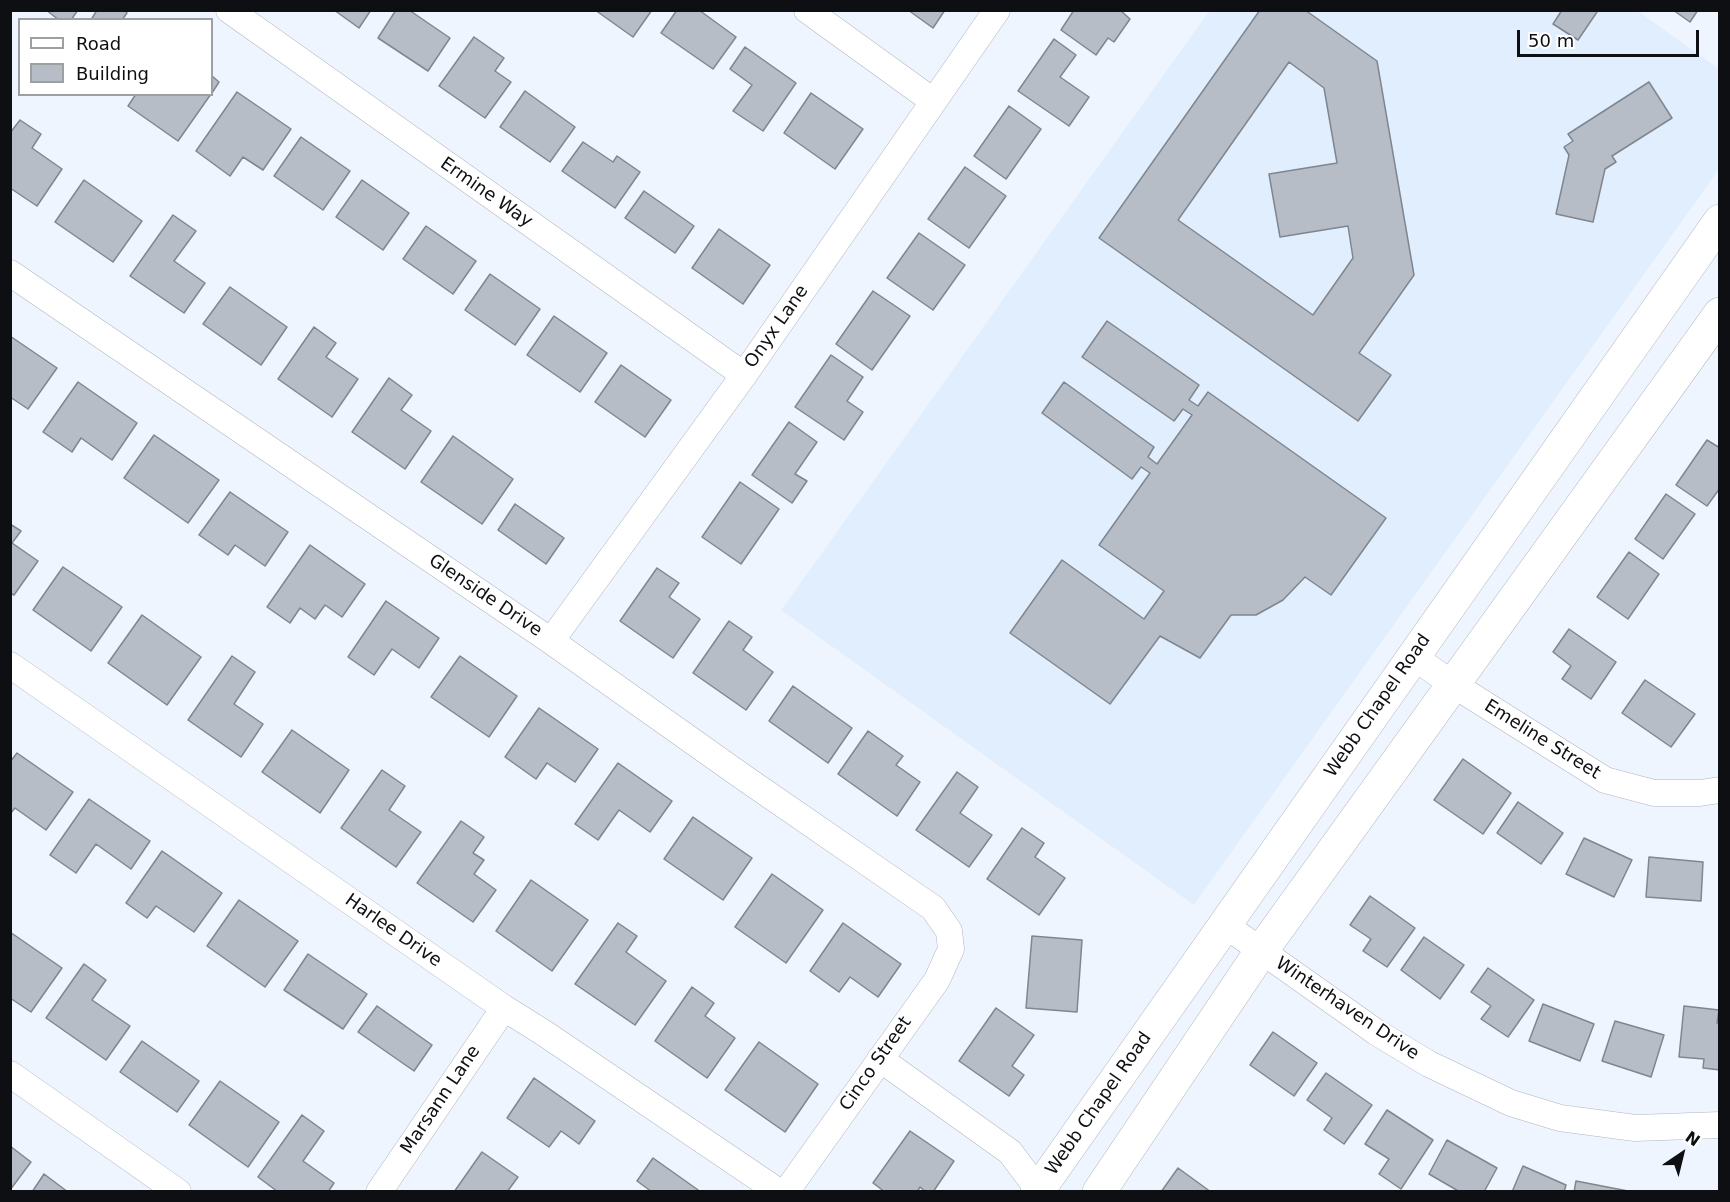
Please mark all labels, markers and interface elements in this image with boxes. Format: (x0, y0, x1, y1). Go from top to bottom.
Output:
legend (18, 18, 213, 96)
scale bar (1520, 18, 1702, 56)
text: 50 m (1528, 30, 1574, 51)
text: Road (76, 33, 121, 54)
text: Building (76, 63, 149, 84)
street label: Ermine Way (436, 153, 536, 233)
street label: Onyx Lane (741, 281, 813, 373)
street label: Glenside Drive (424, 550, 546, 642)
street label: Webb Chapel Road (1320, 630, 1436, 782)
street label: Emeline Street (1480, 696, 1604, 784)
street label: Harlee Drive (341, 890, 445, 972)
street label: Winterhaven Drive (1271, 953, 1423, 1065)
street label: Cinco Street (836, 1013, 916, 1115)
street label: Webb Chapel Road (1041, 1028, 1157, 1180)
street label: Marsann Lane (397, 1042, 485, 1158)
north arrow (1652, 1124, 1712, 1184)
text: N (1682, 1127, 1704, 1150)

